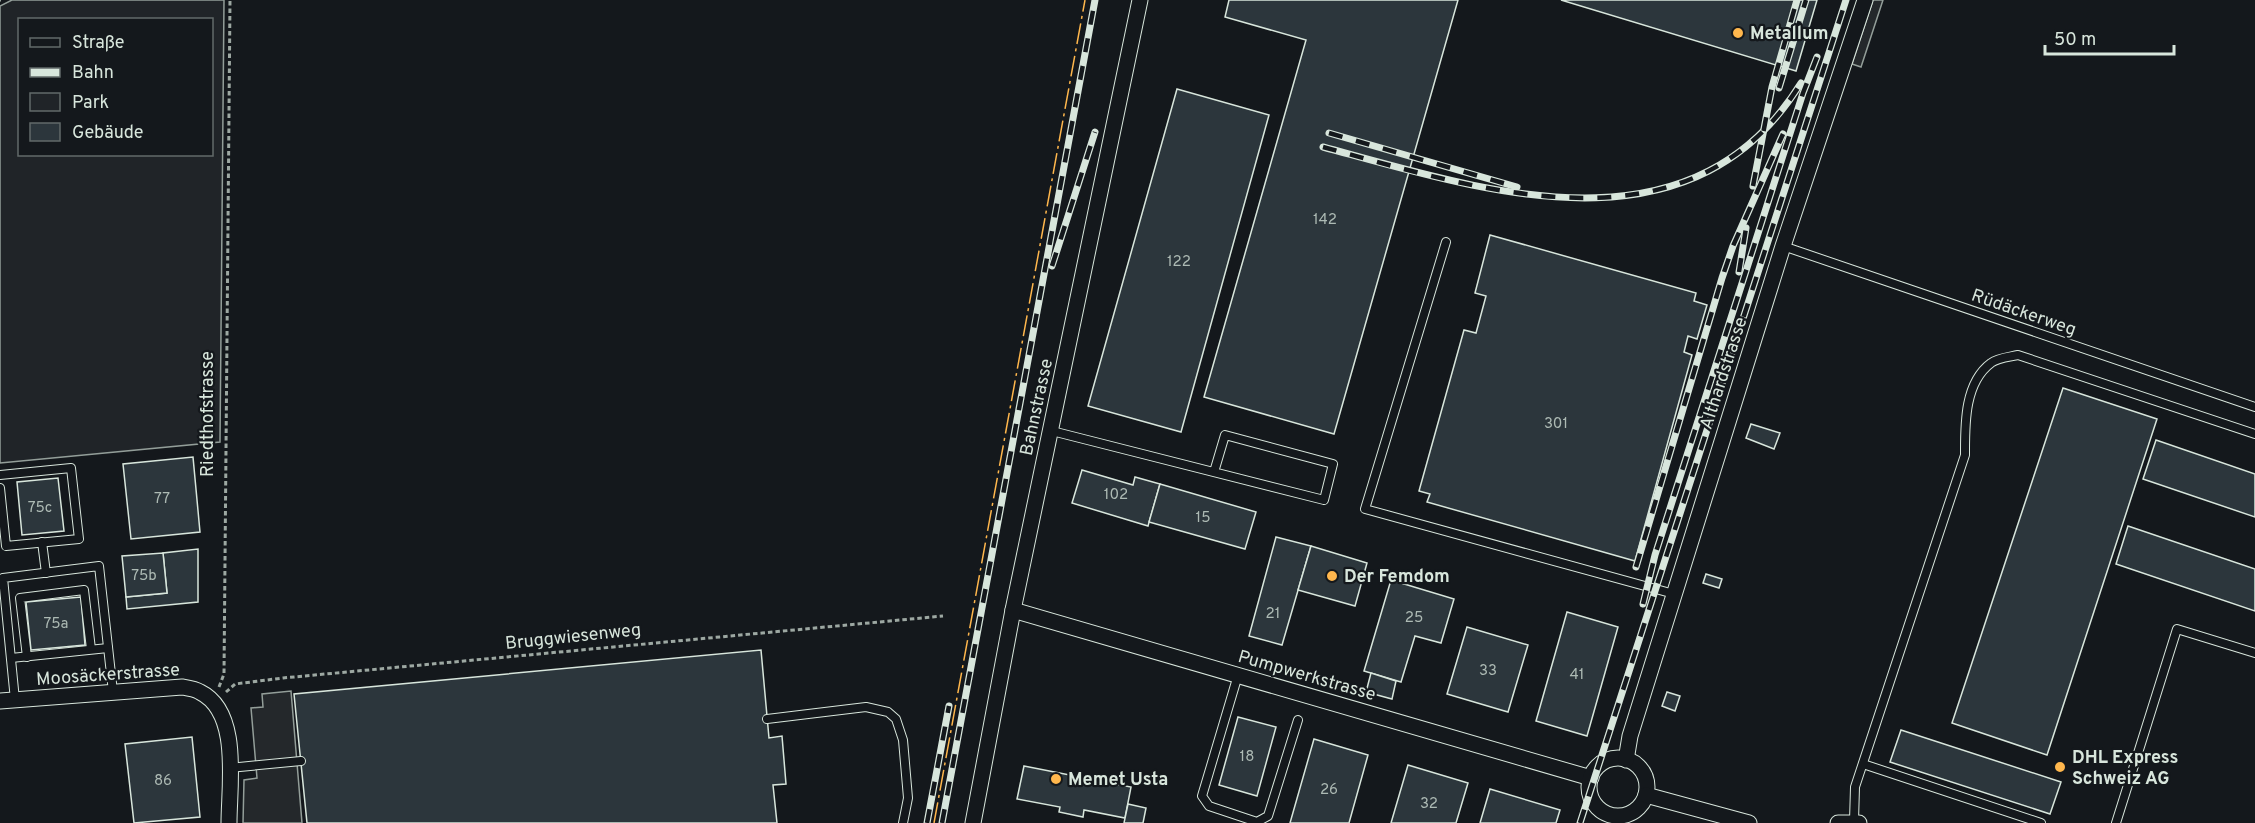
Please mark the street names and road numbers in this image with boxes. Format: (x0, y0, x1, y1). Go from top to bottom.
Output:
street label: Rüdäckerweg (1968, 285, 2079, 342)
street label: Althardstrasse (1695, 314, 1753, 433)
street label: Riedthofstrasse (197, 351, 220, 477)
street label: Bahnstrasse (1016, 357, 1059, 458)
street label: Bruggwiesenweg (504, 619, 642, 656)
street label: Pumpwerkstrasse (1235, 646, 1378, 707)
street label: Moosäckerstrasse (35, 659, 181, 692)

